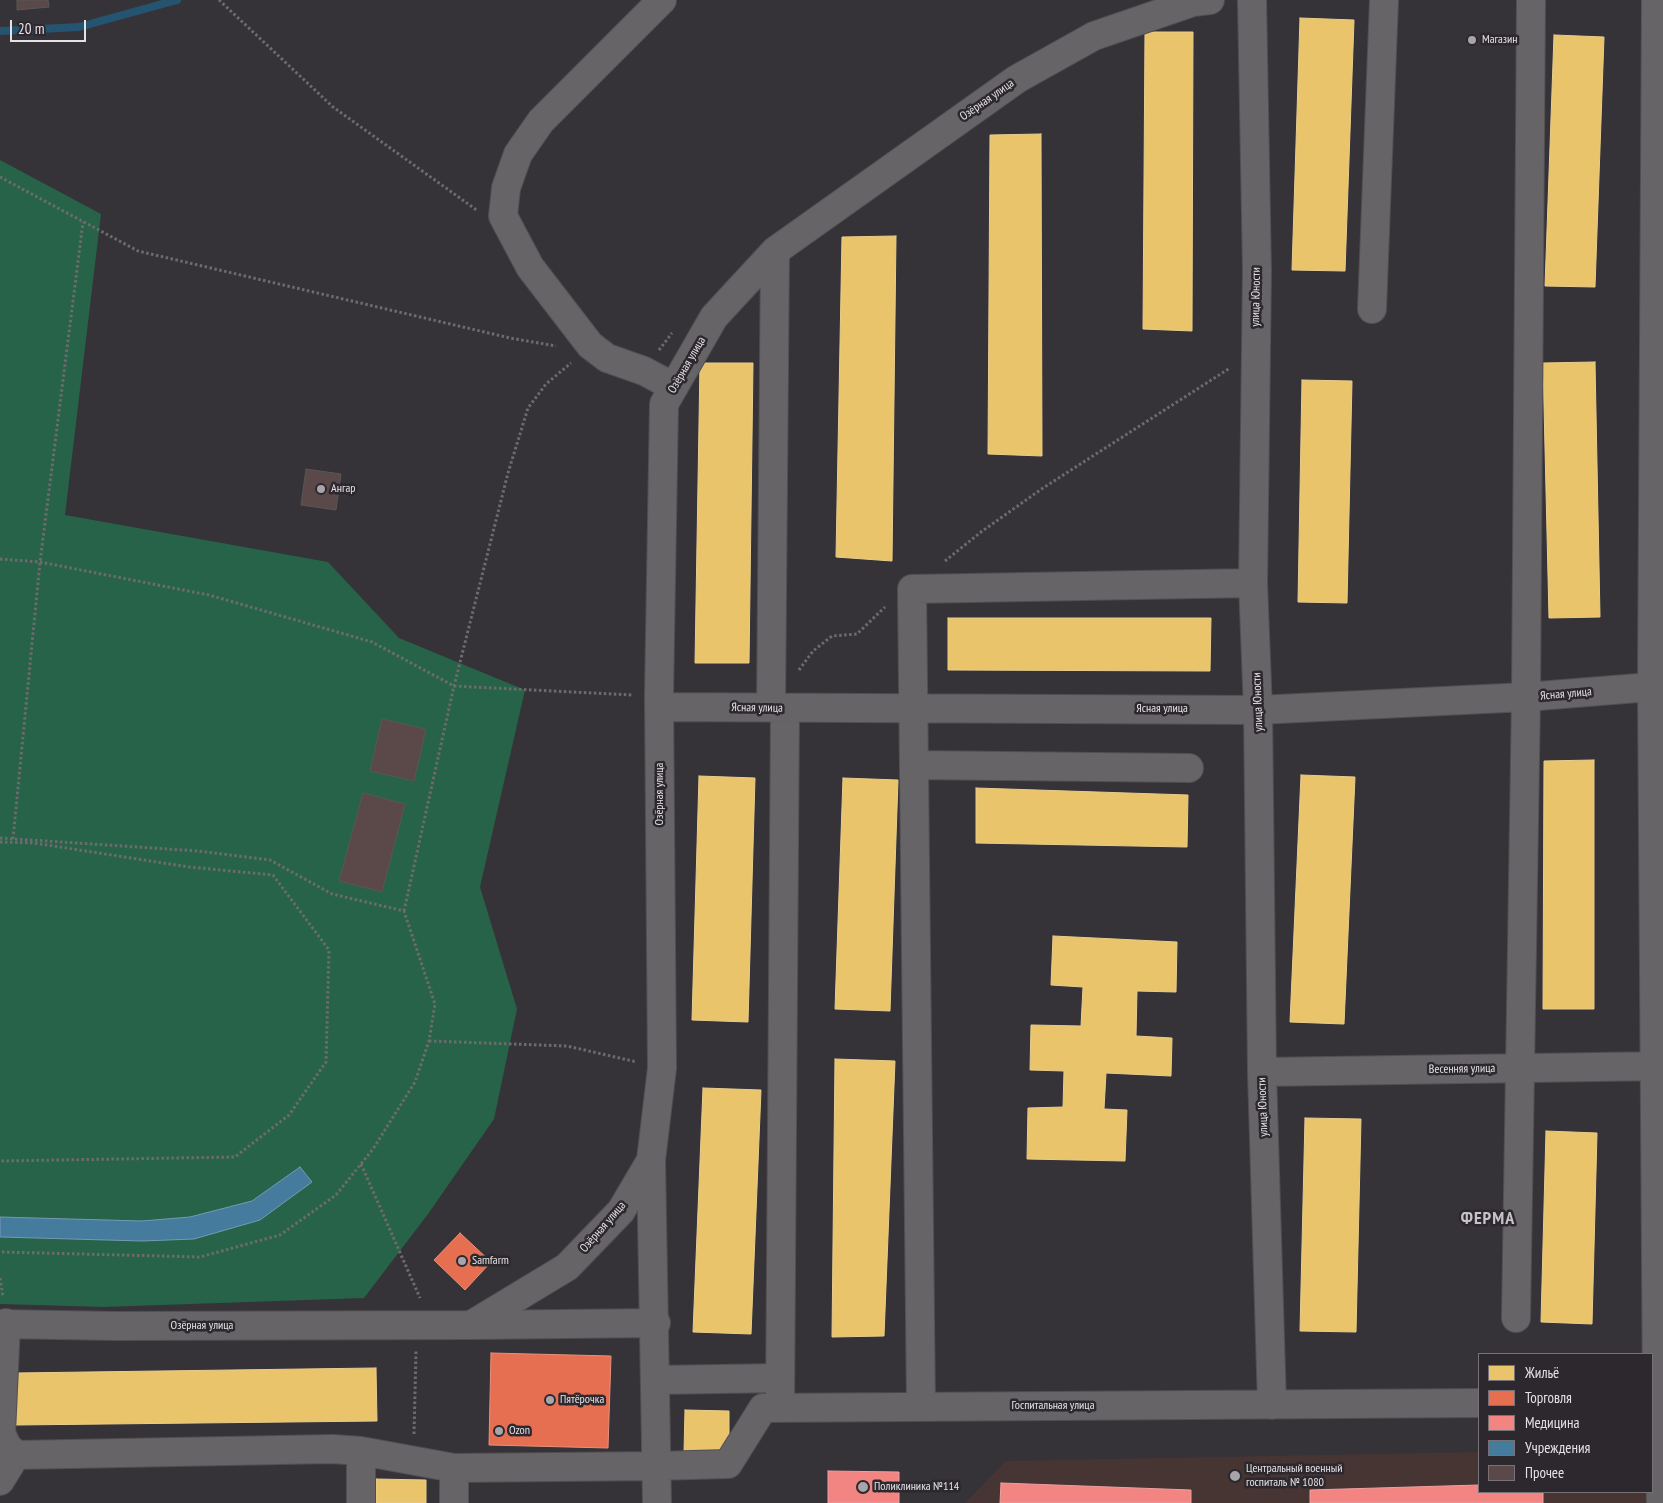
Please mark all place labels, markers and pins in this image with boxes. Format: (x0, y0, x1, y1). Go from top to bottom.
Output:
place label: Магазин (1482, 33, 1517, 47)
marker: Магазин (1466, 34, 1478, 46)
place label: Ангар (331, 482, 355, 496)
marker: Ангар (315, 483, 327, 495)
place label: Samfarm (472, 1254, 509, 1268)
marker: Samfarm (456, 1255, 468, 1267)
place label: Пятёрочка (560, 1393, 604, 1407)
marker: Пятёрочка (544, 1394, 556, 1406)
place label: Ozon (509, 1424, 530, 1438)
marker: Ozon (493, 1425, 505, 1437)
place label: Центральный военный госпиталь № 1080 (1246, 1462, 1342, 1490)
marker: Центральный военный госпиталь № 1080 (1228, 1469, 1242, 1483)
marker: Поликлиника №114 (856, 1480, 870, 1494)
place label: Поликлиника №114 (874, 1480, 959, 1494)

